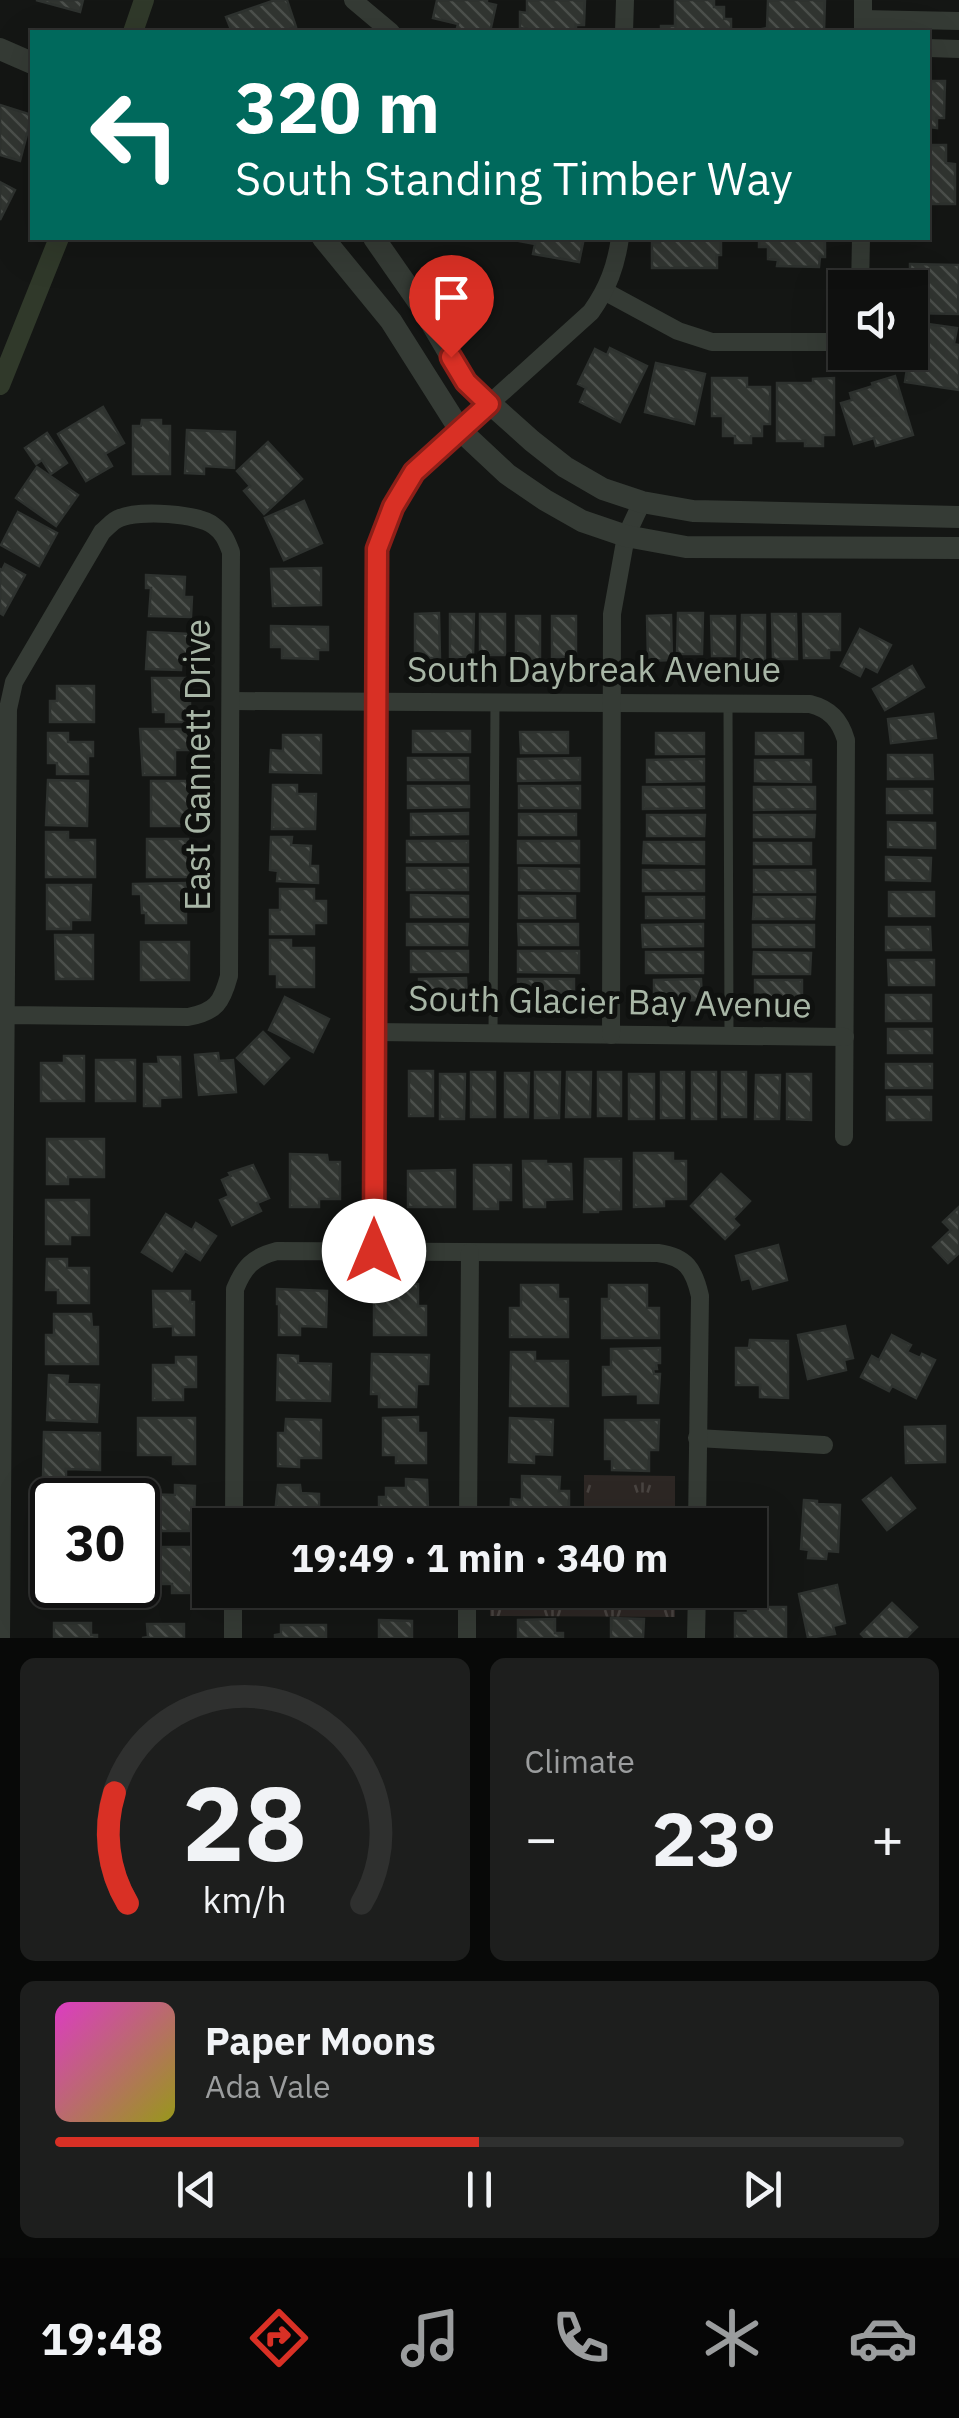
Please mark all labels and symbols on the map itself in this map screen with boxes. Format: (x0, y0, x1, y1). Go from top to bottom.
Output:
pin (409, 255, 494, 358)
street label: East Gannett Drive (174, 619, 220, 911)
street label: South Daybreak Avenue (407, 646, 781, 692)
street label: South Glacier Bay Avenue (408, 974, 812, 1028)
position arrow (322, 1199, 426, 1303)
speed limit sign: 30 (30, 1478, 160, 1608)

